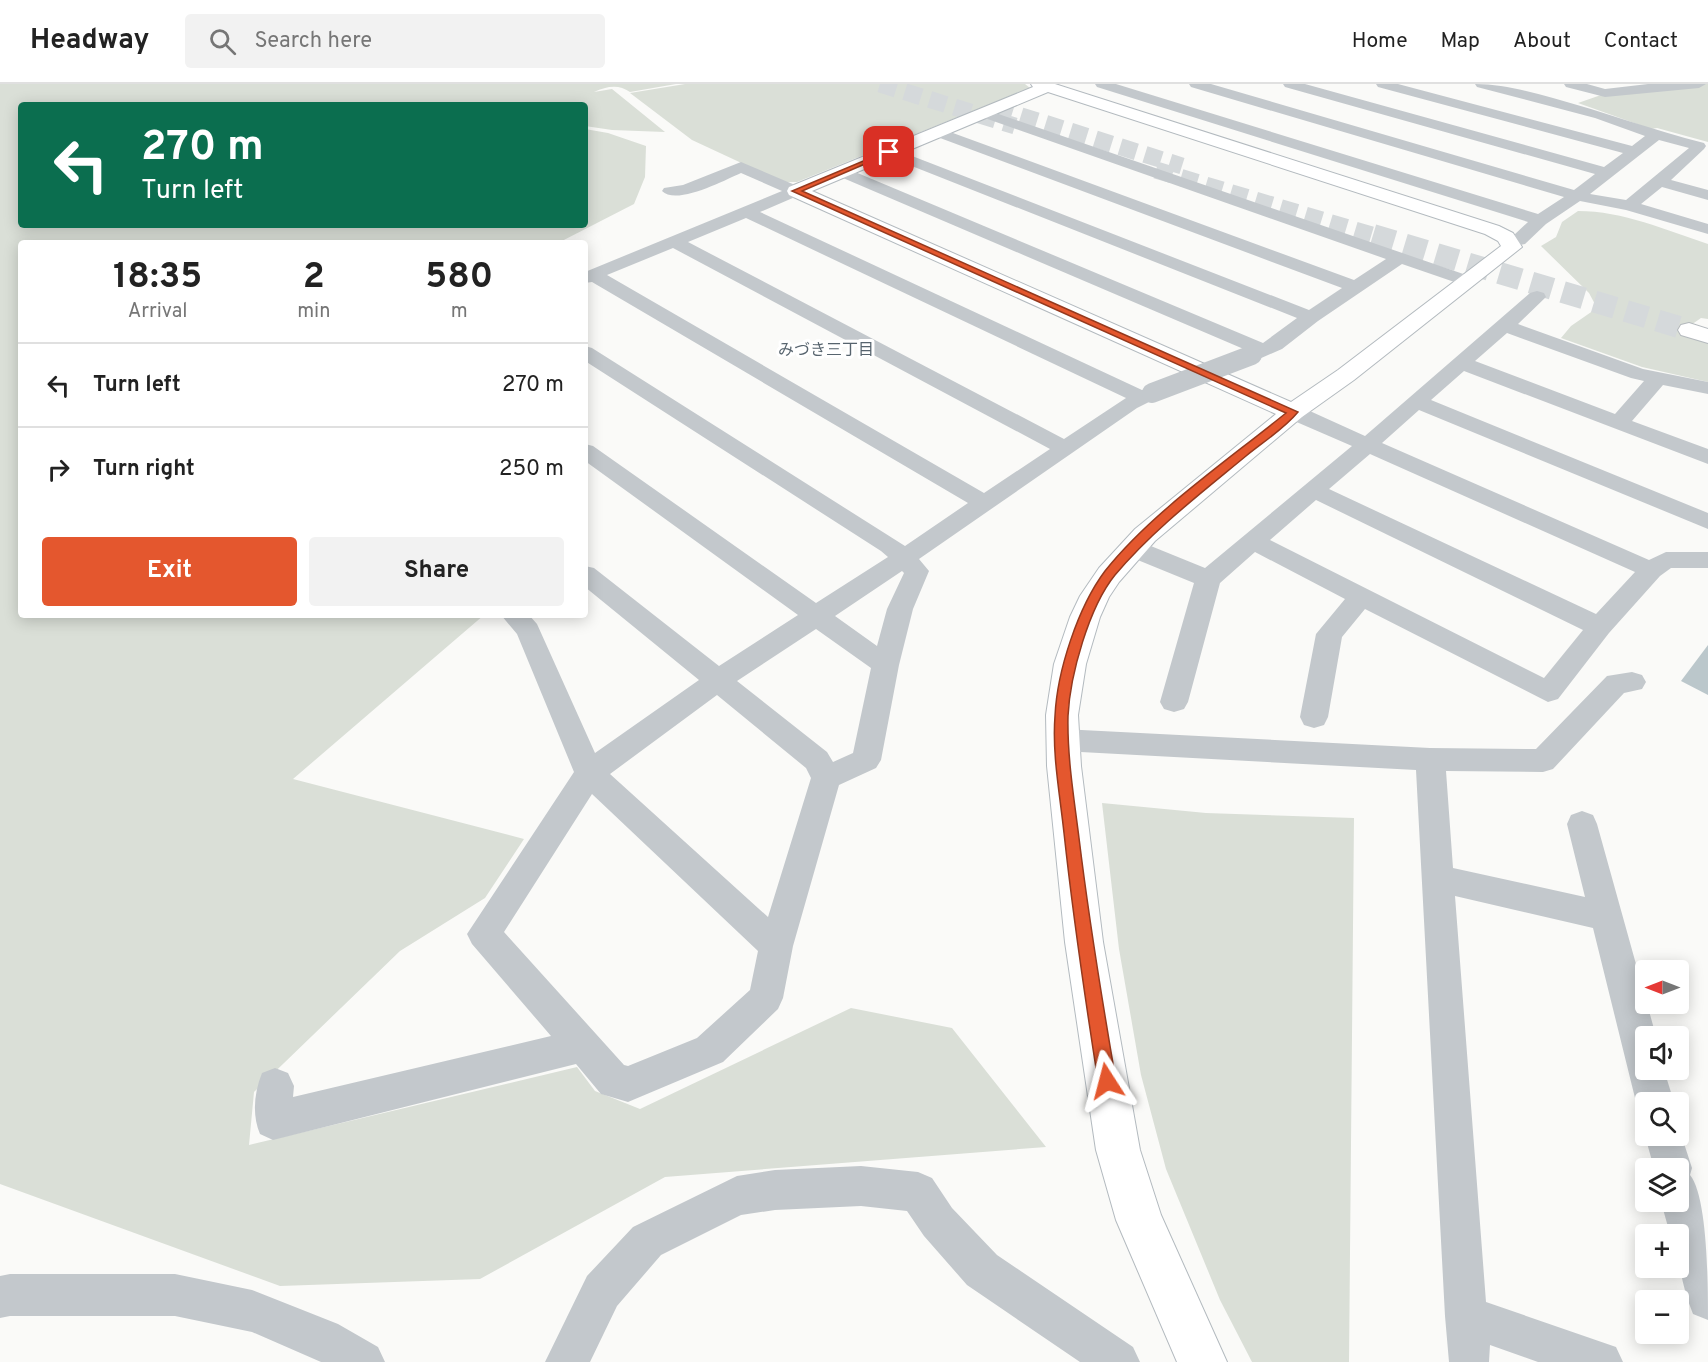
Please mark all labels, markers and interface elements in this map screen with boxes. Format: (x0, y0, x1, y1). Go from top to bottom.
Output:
search box (185, 14, 605, 68)
text: Headway (30, 23, 149, 59)
icon: search (206, 25, 239, 58)
text: Search here (254, 28, 372, 55)
text: Home (1352, 28, 1408, 55)
text: Map (1441, 28, 1480, 55)
text: About (1513, 28, 1571, 55)
text: Contact (1604, 28, 1678, 55)
text: 270 m (141, 122, 264, 175)
icon: left (42, 126, 120, 204)
pin (863, 126, 914, 177)
icon: arrive (872, 135, 905, 168)
text: Turn left (141, 174, 243, 208)
text: 18:35 (113, 255, 202, 301)
text: 2 (303, 255, 325, 301)
text: 580 (425, 255, 493, 301)
text: Arrival (128, 299, 187, 325)
text: min (297, 299, 330, 325)
text: m (451, 299, 468, 325)
district label: みづき三丁目 (778, 341, 874, 361)
icon: left (42, 369, 75, 402)
text: Turn left (93, 372, 181, 399)
text: 270 m (502, 372, 564, 399)
icon: right (42, 453, 75, 486)
text: Turn right (93, 456, 195, 483)
text: 250 m (499, 456, 564, 483)
button: Exit (42, 537, 297, 606)
button: Share (309, 537, 564, 606)
north arrow (1635, 960, 1689, 1014)
map controls (1635, 960, 1689, 1344)
button: sound (1635, 1026, 1689, 1080)
position arrow (1075, 1049, 1139, 1113)
button: search (1635, 1092, 1689, 1146)
button: layers (1635, 1158, 1689, 1212)
button: + (1635, 1224, 1689, 1278)
button: − (1635, 1290, 1689, 1344)

